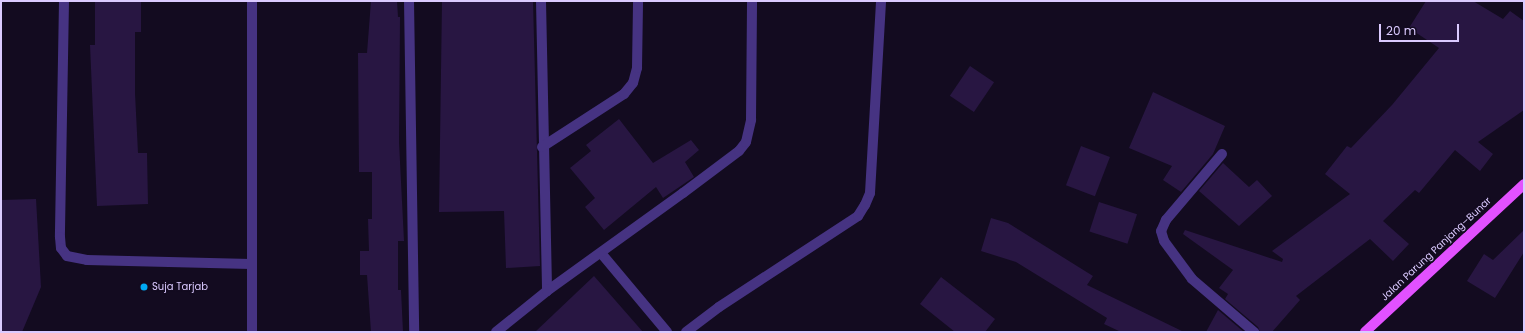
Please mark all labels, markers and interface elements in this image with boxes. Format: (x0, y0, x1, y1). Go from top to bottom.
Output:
scale bar (1381, 16, 1461, 42)
text: 20 m (1386, 22, 1416, 39)
street label: Jalan Parung Panjang–Bunar (1378, 195, 1494, 303)
place label: Suja Tarjab (152, 281, 208, 293)
marker: Suja Tarjab (139, 282, 149, 292)

